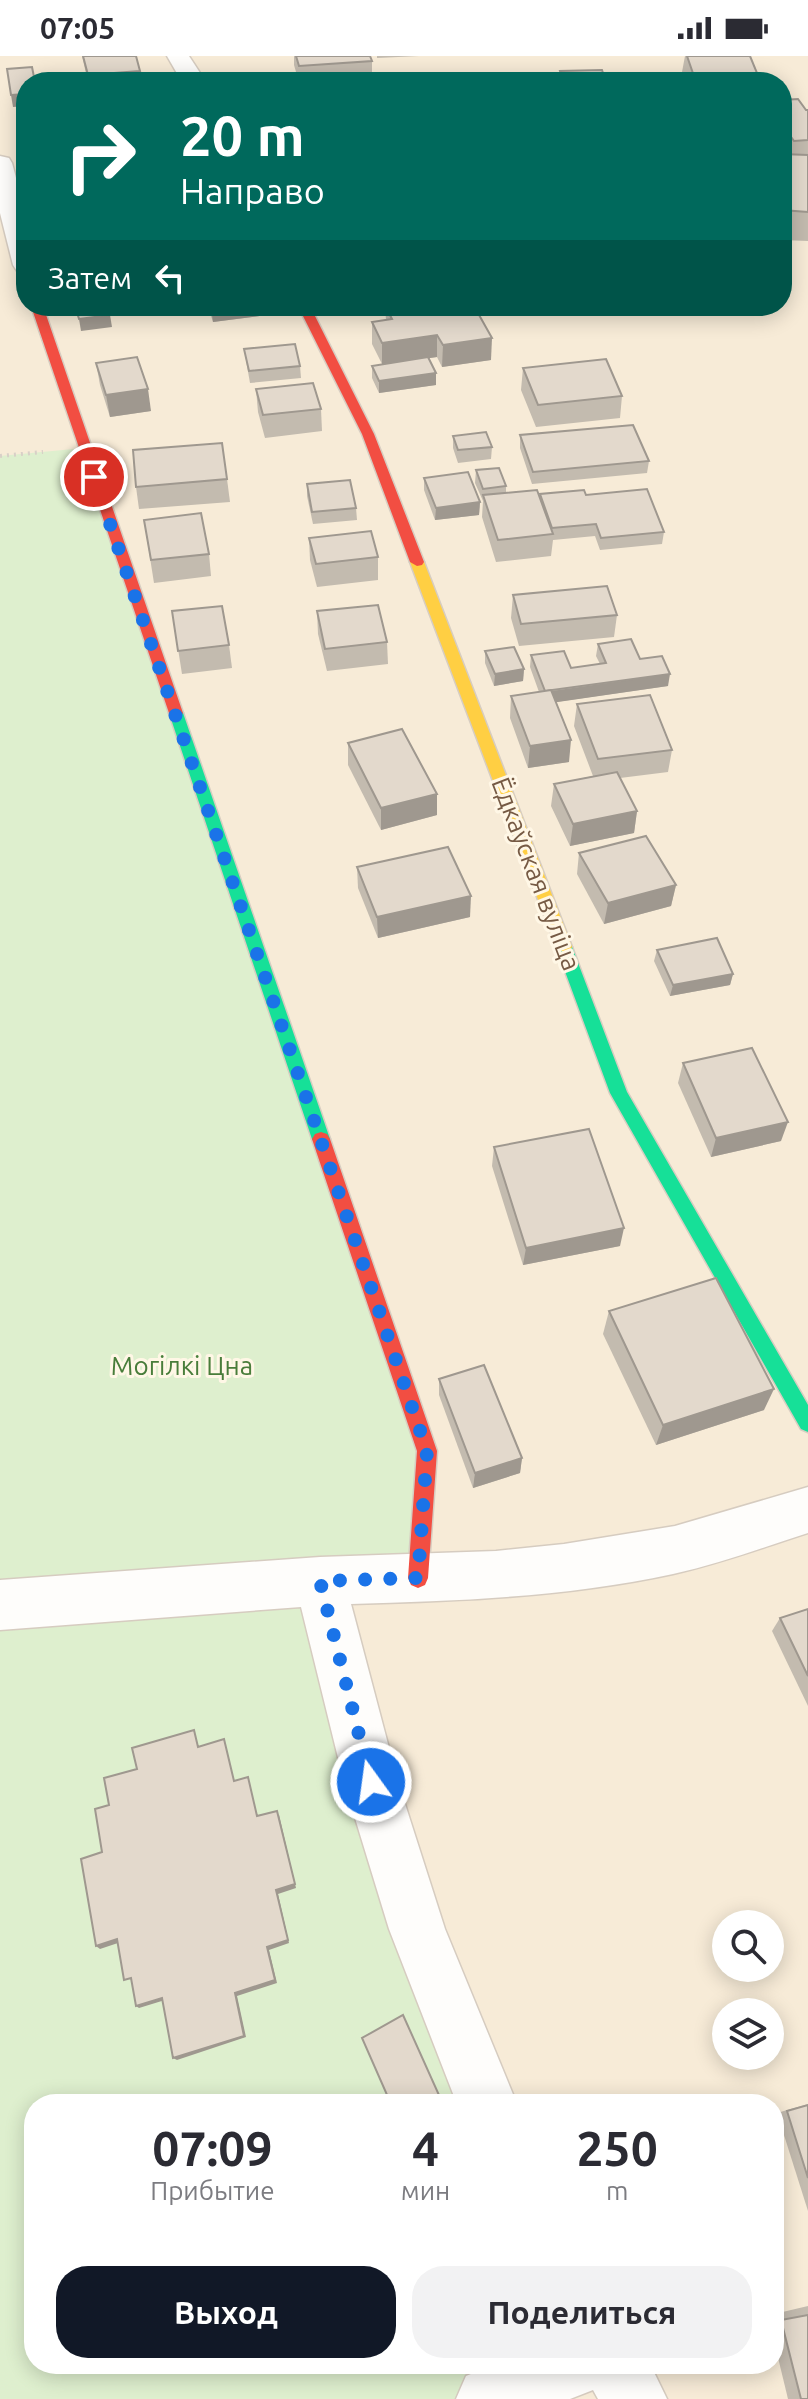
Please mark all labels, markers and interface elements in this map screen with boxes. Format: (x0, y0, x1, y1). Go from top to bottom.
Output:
text: 07:05 (40, 11, 115, 45)
icon: right (48, 104, 152, 208)
text: 20 m (180, 104, 305, 167)
text: Направо (180, 170, 325, 211)
icon: left (148, 256, 192, 300)
text: Затем (48, 261, 132, 295)
pin (60, 443, 128, 511)
icon: arrive (72, 455, 116, 499)
street label: Ёдкаўская вуліца (486, 773, 587, 974)
park label: Могілкі Цна (111, 1351, 253, 1380)
position arrow (329, 1740, 413, 1824)
map controls (712, 1910, 784, 2070)
button: search (712, 1910, 784, 1982)
button: layers (712, 1998, 784, 2070)
text: 07:09 (152, 2121, 272, 2175)
text: 4 (412, 2121, 439, 2175)
text: 250 (577, 2121, 658, 2175)
text: Прибытие (150, 2176, 275, 2205)
text: мин (401, 2176, 450, 2205)
text: m (606, 2176, 628, 2205)
button: Выход (56, 2266, 396, 2358)
button: Поделиться (412, 2266, 752, 2358)

